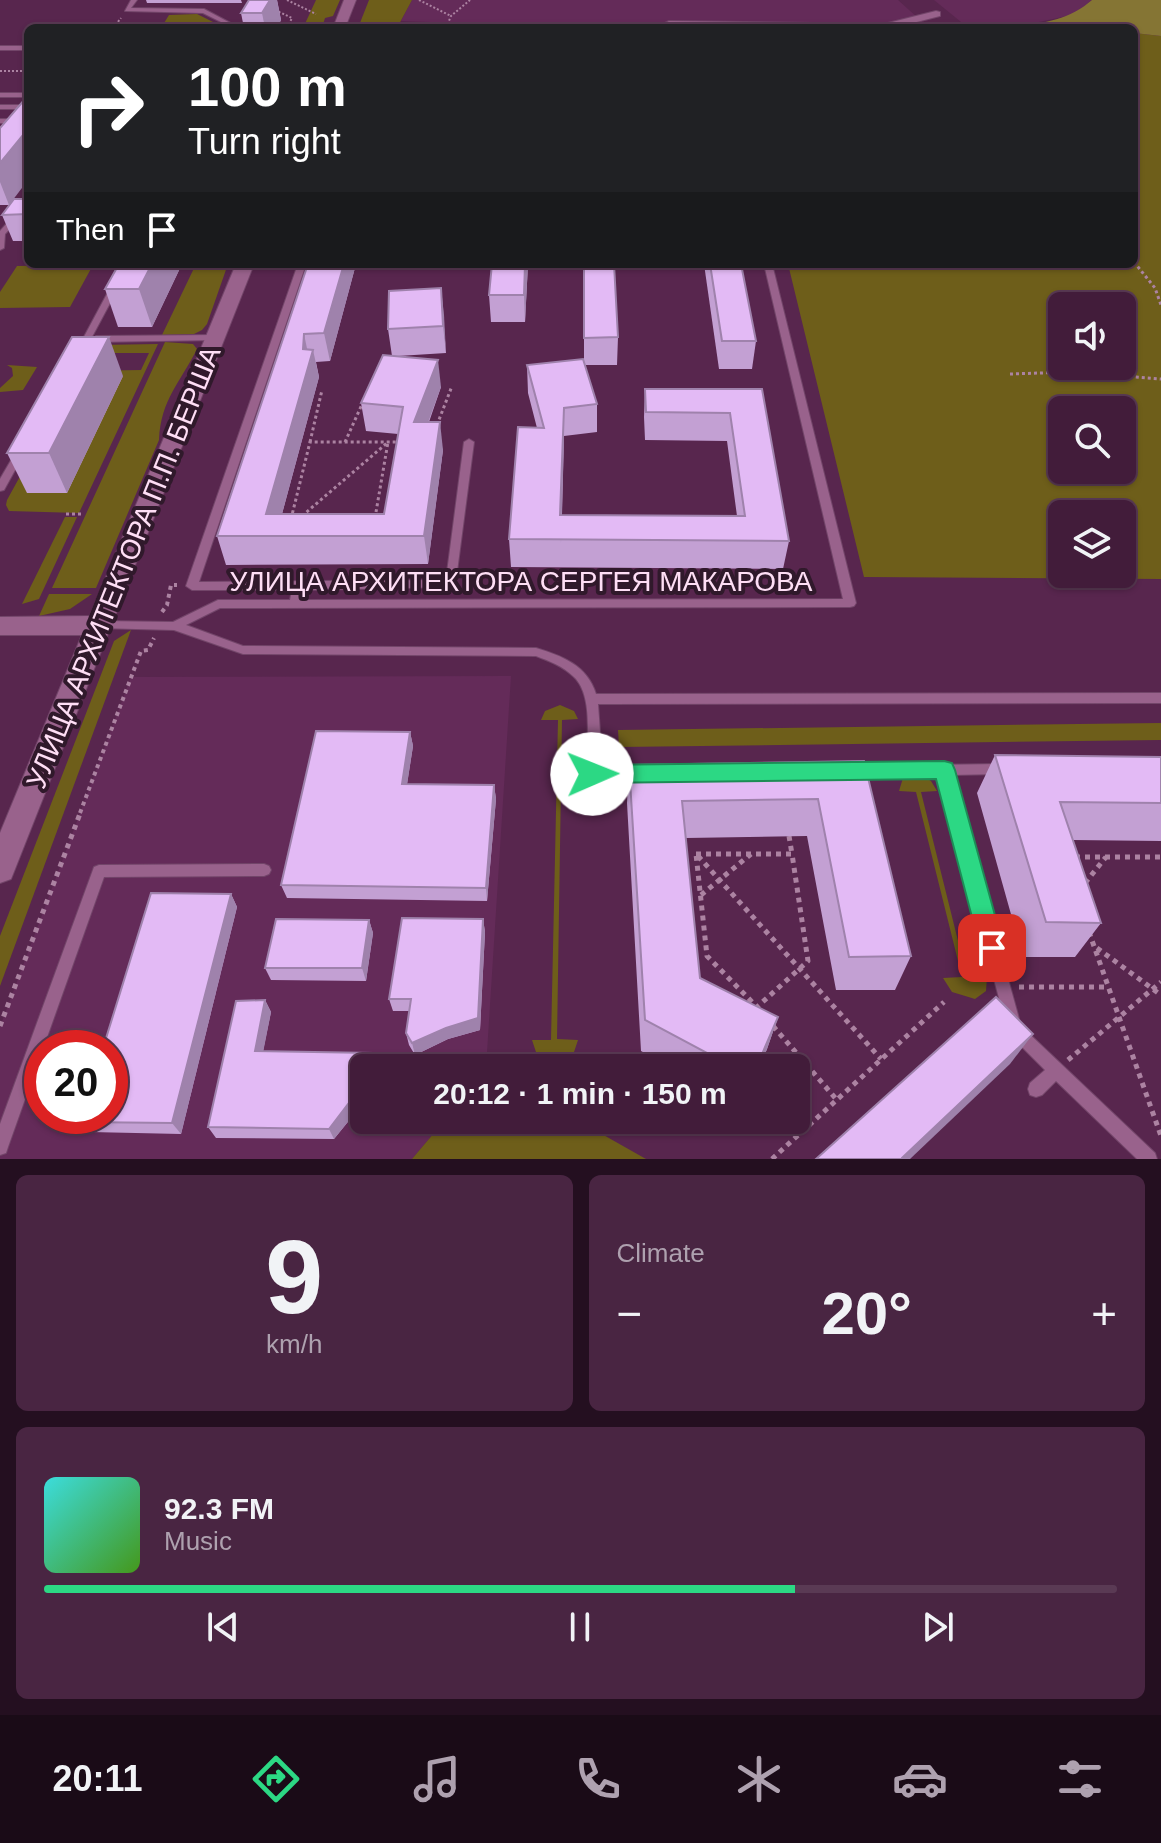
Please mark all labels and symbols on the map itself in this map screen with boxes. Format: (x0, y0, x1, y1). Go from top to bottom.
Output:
street label: УЛИЦА АРХИТЕКТОРА П.П. БЕРША (20, 341, 227, 793)
street label: УЛИЦА АРХИТЕКТОРА СЕРГЕЯ МАКАРОВА (229, 566, 813, 597)
position arrow (550, 732, 634, 816)
pin (958, 914, 1026, 982)
speed limit sign: 20 (24, 1030, 128, 1134)

